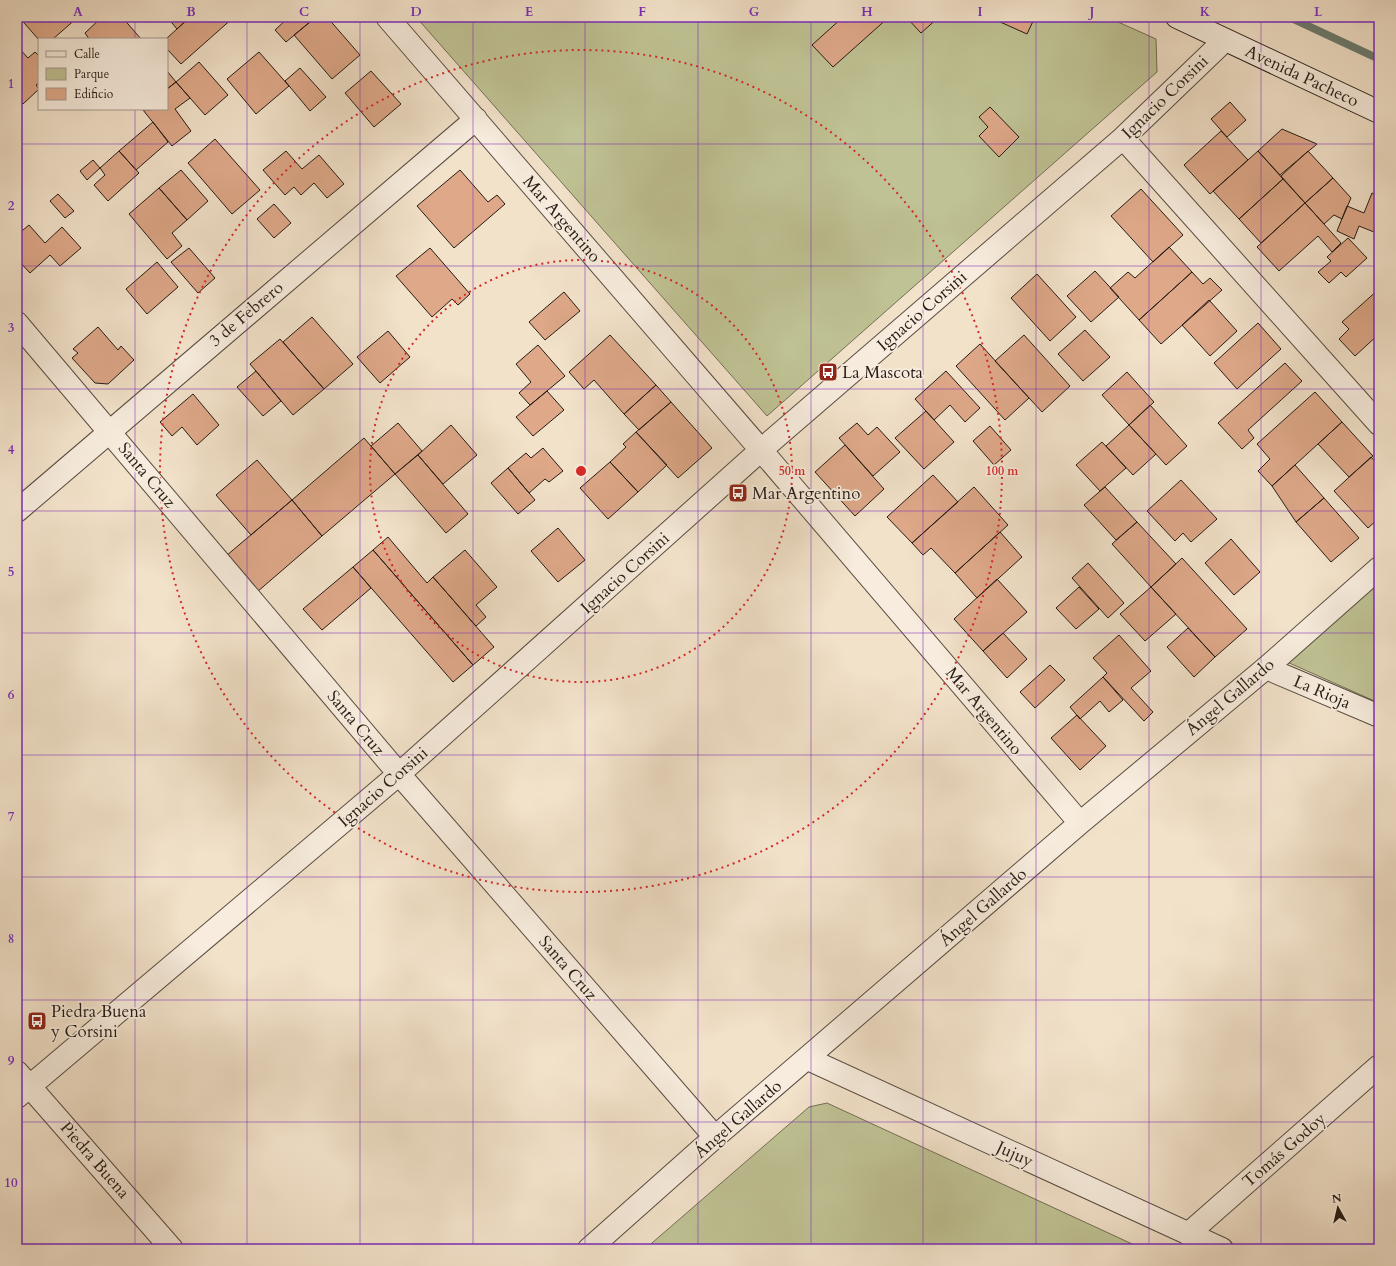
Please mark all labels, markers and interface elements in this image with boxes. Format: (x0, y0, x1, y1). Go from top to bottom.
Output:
text: A (73, 3, 83, 21)
text: B (186, 3, 196, 21)
text: C (299, 3, 309, 21)
text: D (410, 3, 422, 21)
text: E (525, 3, 533, 21)
text: F (638, 3, 646, 21)
text: G (749, 3, 760, 21)
text: H (861, 3, 873, 21)
text: I (977, 3, 983, 21)
text: J (1088, 3, 1095, 21)
text: K (1200, 3, 1211, 21)
text: L (1314, 3, 1323, 21)
legend (38, 38, 168, 110)
street label: Avenida Pacheco (1241, 40, 1363, 112)
text: Calle (74, 46, 100, 62)
street label: Ignacio Corsini (1117, 50, 1213, 144)
text: Parque (74, 66, 109, 82)
text: 1 (8, 75, 14, 93)
text: Edificio (74, 86, 114, 102)
street label: Mar Argentino (518, 171, 606, 267)
text: 2 (8, 197, 15, 215)
street label: Ignacio Corsini (872, 265, 972, 356)
street label: 3 de Febrero (204, 276, 288, 352)
text: 3 (8, 319, 15, 337)
bus stop icon: La Mascota (817, 361, 839, 383)
place label: La Mascota (842, 361, 924, 384)
street label: Santa Cruz (113, 437, 181, 513)
text: 4 (8, 441, 15, 459)
text: 50 m (779, 463, 806, 479)
text: 100 m (986, 463, 1019, 479)
centre of rings (574, 464, 588, 478)
bus stop icon: Mar Argentino (727, 482, 749, 504)
place label: Mar Argentino (752, 482, 860, 505)
street label: Ignacio Corsini (576, 527, 674, 619)
text: 5 (8, 563, 14, 581)
street label: Ángel Gallardo (1181, 653, 1279, 741)
street label: Mar Argentino (940, 662, 1028, 760)
street label: La Rioja (1290, 670, 1355, 715)
street label: Santa Cruz (322, 685, 390, 761)
text: 6 (8, 686, 15, 704)
street label: Ignacio Corsini (333, 741, 433, 832)
text: 7 (8, 808, 15, 826)
street label: Ángel Gallardo (934, 863, 1032, 951)
text: 8 (8, 930, 14, 948)
street label: Santa Cruz (533, 931, 603, 1006)
place label: Piedra Buena y Corsini (50, 1000, 147, 1043)
bus stop icon: Piedra Buena y Corsini (26, 1010, 48, 1032)
text: 9 (8, 1052, 15, 1070)
street label: Ángel Gallardo (689, 1075, 787, 1163)
street label: Tomás Godoy (1237, 1107, 1331, 1193)
street label: Piedra Buena (55, 1116, 135, 1204)
street label: Jujuy (990, 1134, 1037, 1172)
text: 10 (4, 1174, 18, 1192)
north arrow (1318, 1188, 1358, 1228)
text: N (1331, 1190, 1343, 1207)

